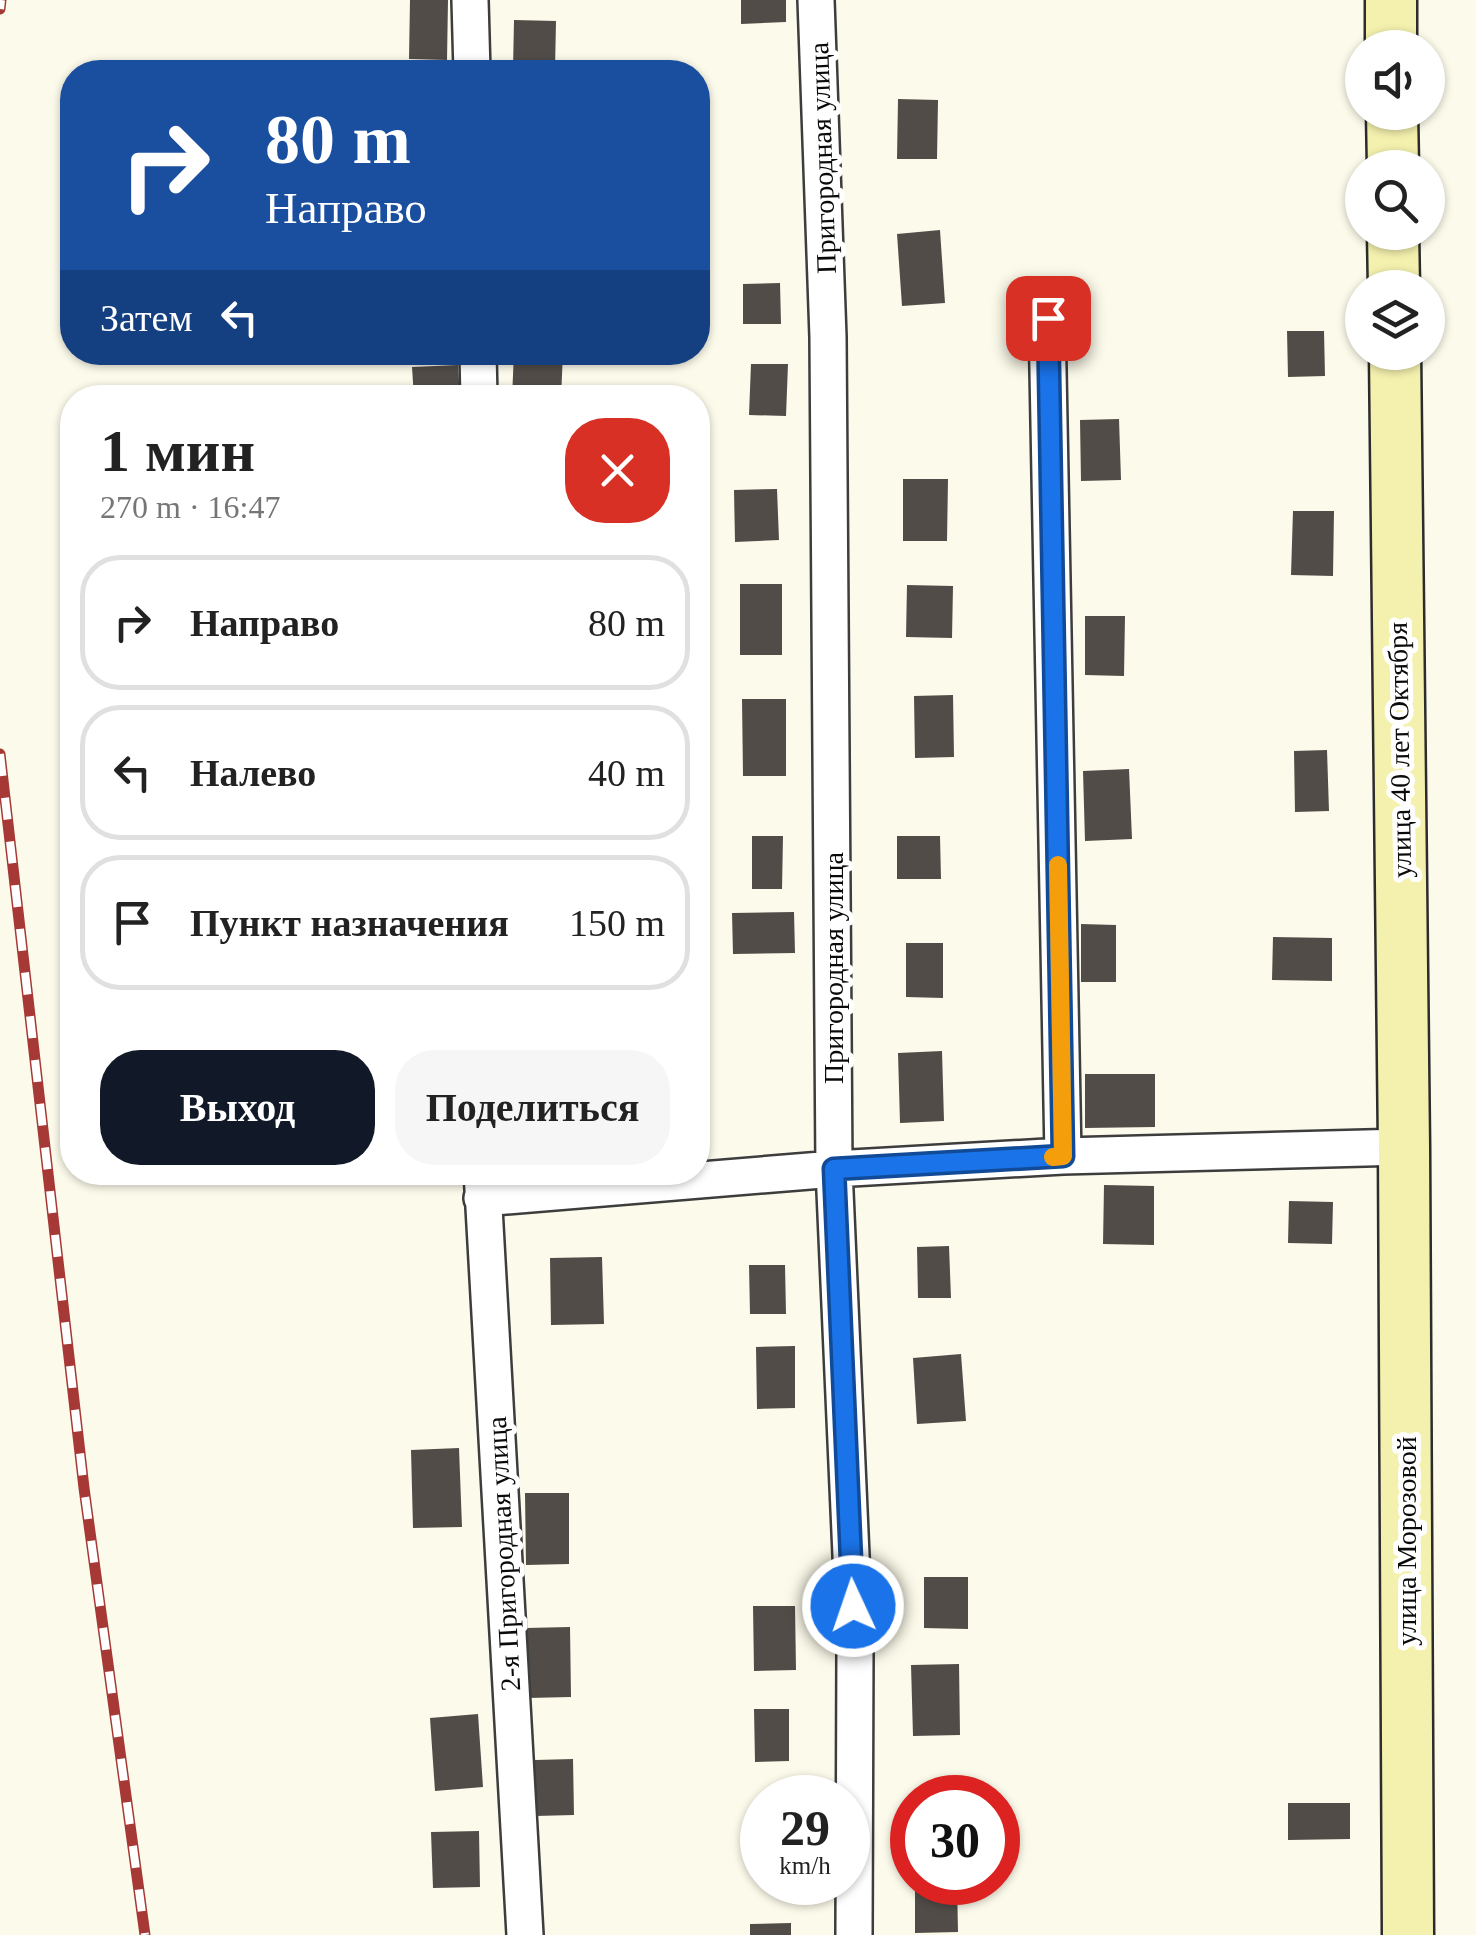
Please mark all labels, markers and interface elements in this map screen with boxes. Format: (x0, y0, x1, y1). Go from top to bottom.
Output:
map controls (1345, 30, 1445, 370)
button: sound (1345, 30, 1445, 130)
street label: Пригородная улица (803, 41, 842, 274)
icon: right (100, 100, 230, 230)
text: 80 m (265, 101, 411, 178)
button: search (1345, 150, 1445, 250)
text: Направо (265, 183, 427, 233)
button: layers (1345, 270, 1445, 370)
pin (1006, 276, 1091, 361)
icon: left (212, 290, 267, 345)
icon: arrive (1021, 291, 1076, 346)
text: Затем (100, 297, 192, 339)
text: 1 мин (100, 418, 255, 484)
button: close (565, 418, 670, 523)
text: 270 m · 16:47 (100, 489, 280, 525)
icon: right (105, 595, 160, 650)
text: Направо (190, 602, 339, 644)
text: 80 m (588, 602, 665, 644)
street label: улица 40 лет Октября (1382, 622, 1417, 878)
icon: left (105, 745, 160, 800)
text: Налево (190, 752, 316, 794)
text: 40 m (588, 752, 665, 794)
street label: Пригородная улица (818, 852, 849, 1084)
icon: arrive (105, 895, 160, 950)
text: Пункт назначения (190, 902, 509, 944)
text: 150 m (569, 902, 665, 944)
button: Выход (100, 1050, 375, 1165)
button: Поделиться (395, 1050, 670, 1165)
street label: 2-я Пригородная улица (481, 1415, 526, 1692)
street label: улица Морозовой (1391, 1436, 1422, 1646)
position arrow (801, 1554, 905, 1658)
speed limit sign: 30 (890, 1775, 1020, 1905)
text: 29 (780, 1800, 830, 1856)
text: km/h (779, 1852, 831, 1879)

